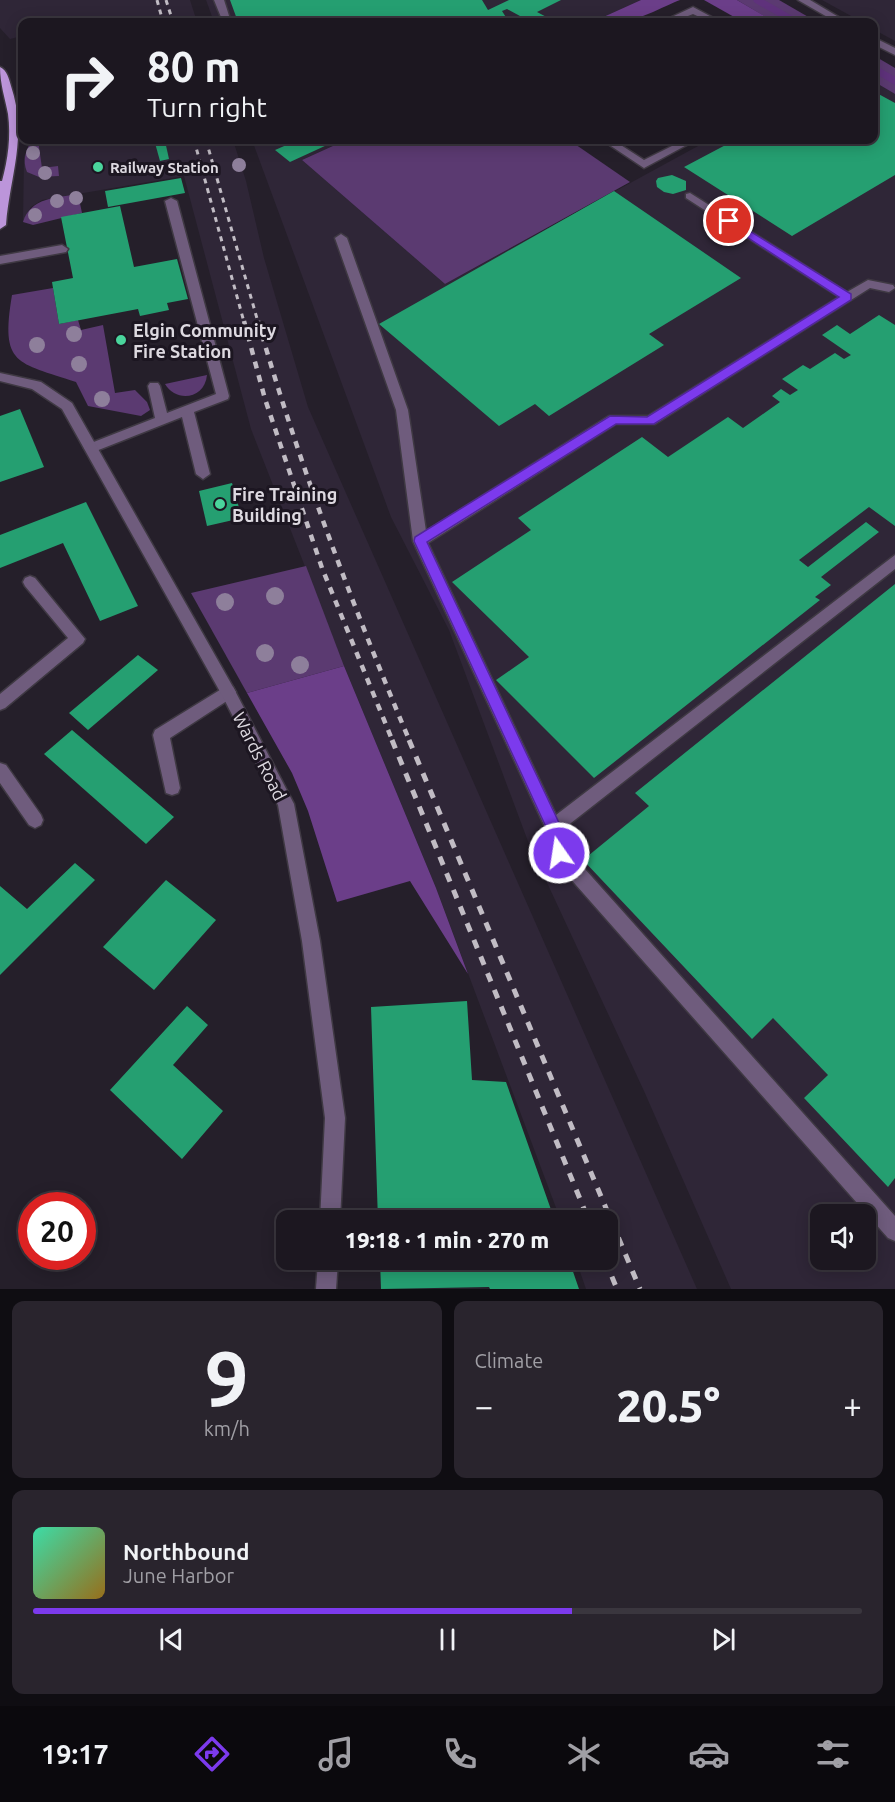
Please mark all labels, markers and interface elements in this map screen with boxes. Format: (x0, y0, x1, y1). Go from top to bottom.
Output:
icon: right (48, 42, 126, 120)
text: 80 m (147, 43, 241, 90)
text: Turn right (147, 92, 267, 122)
place label: Railway Station (110, 159, 219, 176)
marker: Railway Station (91, 160, 105, 174)
pin (703, 195, 754, 246)
icon: arrive (712, 204, 745, 237)
place label: Elgin Community Fire Station (133, 320, 277, 361)
marker: Elgin Community Fire Station (114, 333, 128, 347)
place label: Fire Training Building (232, 484, 337, 525)
marker: Fire Training Building (213, 497, 227, 511)
street label: Wards Road (229, 709, 291, 803)
position arrow (527, 821, 591, 885)
speed limit sign: 20 (18, 1192, 96, 1270)
map controls (810, 1204, 876, 1270)
button: sound (810, 1204, 876, 1270)
text: 19:18 · 1 min · 270 m (345, 1227, 549, 1252)
text: 9 (205, 1334, 249, 1422)
text: Climate (475, 1349, 543, 1372)
text: 20.5° (616, 1380, 720, 1431)
text: − (475, 1387, 493, 1424)
text: + (843, 1387, 862, 1424)
text: km/h (204, 1417, 250, 1440)
text: Northbound (123, 1539, 249, 1564)
text: June Harbor (123, 1564, 234, 1587)
icon: previous (155, 1623, 188, 1656)
icon: pause (431, 1623, 464, 1656)
icon: next (707, 1623, 740, 1656)
icon: directions (191, 1733, 233, 1775)
icon: music (315, 1733, 357, 1775)
icon: phone (439, 1733, 481, 1775)
icon: climate (563, 1733, 605, 1775)
icon: car (688, 1733, 730, 1775)
icon: filters (812, 1733, 854, 1775)
text: 19:17 (41, 1739, 109, 1769)

